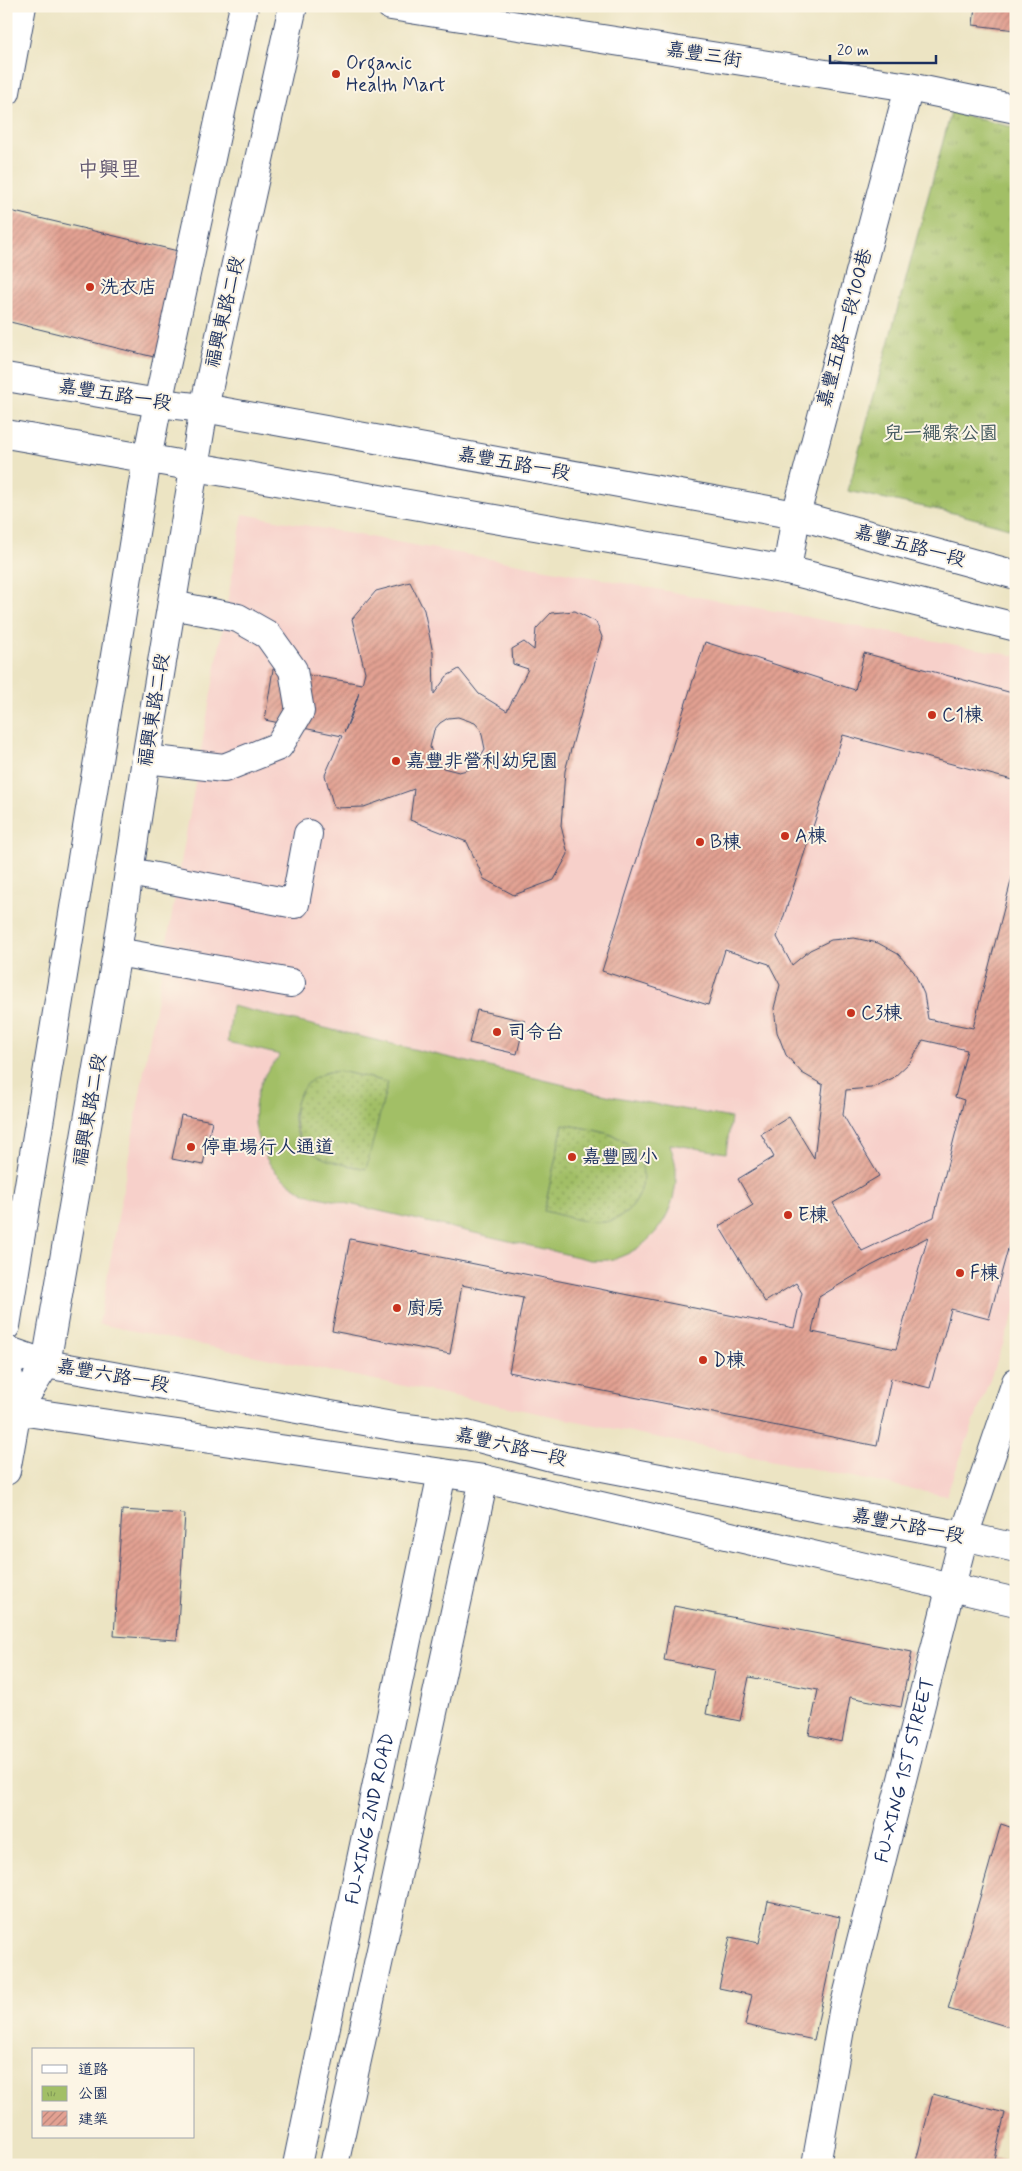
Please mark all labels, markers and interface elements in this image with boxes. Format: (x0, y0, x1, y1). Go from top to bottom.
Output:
scale bar (830, 32, 936, 64)
street label: 嘉豐三街 (665, 37, 743, 73)
text: 20 m (837, 41, 869, 61)
place label: Organic Health Mart (346, 51, 446, 98)
marker: Organic Health Mart (330, 68, 342, 80)
district label: 中興里 (78, 156, 141, 184)
street label: 嘉豐五路一段100巷 (812, 246, 878, 410)
street label: 福興東路二段 (200, 254, 250, 370)
place label: 洗衣店 (100, 275, 157, 300)
marker: 洗衣店 (84, 281, 96, 293)
street label: 嘉豐五路一段 (57, 374, 173, 416)
park label: 兒一繩索公園 (884, 421, 998, 446)
street label: 嘉豐五路一段 (456, 442, 572, 486)
street label: 嘉豐五路一段 (852, 519, 968, 573)
street label: 福興東路二段 (133, 652, 175, 768)
place label: C1棟 (942, 703, 983, 728)
marker: C1棟 (926, 709, 938, 721)
place label: 嘉豐非營利幼兒園 (406, 749, 558, 774)
marker: 嘉豐非營利幼兒園 (390, 755, 402, 767)
place label: A棟 (795, 824, 826, 849)
place label: B棟 (710, 830, 741, 855)
marker: A棟 (779, 830, 791, 842)
marker: B棟 (694, 836, 706, 848)
place label: C3棟 (861, 1001, 902, 1026)
marker: C3棟 (845, 1007, 857, 1019)
place label: 司令台 (507, 1020, 564, 1045)
marker: 司令台 (491, 1026, 503, 1038)
street label: 福興東路二段 (68, 1052, 112, 1168)
place label: 停車場行人通道 (201, 1135, 334, 1160)
marker: 停車場行人通道 (185, 1141, 197, 1153)
place label: 嘉豐國小 (582, 1145, 658, 1170)
marker: 嘉豐國小 (566, 1151, 578, 1163)
place label: E棟 (798, 1203, 828, 1228)
marker: E棟 (782, 1209, 794, 1221)
place label: F棟 (970, 1261, 999, 1286)
marker: F棟 (954, 1267, 966, 1279)
place label: 廚房 (407, 1296, 445, 1321)
marker: 廚房 (391, 1302, 403, 1314)
place label: D棟 (713, 1348, 745, 1373)
street label: 嘉豐六路一段 (55, 1354, 171, 1398)
marker: D棟 (697, 1354, 709, 1366)
street label: 嘉豐六路一段 (453, 1422, 569, 1472)
street label: 嘉豐六路一段 (850, 1503, 966, 1549)
street label: FU-XING 1ST STREET (869, 1675, 940, 1865)
street label: FU-XING 2ND ROAD (339, 1731, 400, 1906)
legend (32, 2048, 195, 2138)
text: 道路 (78, 2060, 108, 2080)
text: 公園 (78, 2084, 108, 2104)
text: 建築 (78, 2110, 108, 2130)

